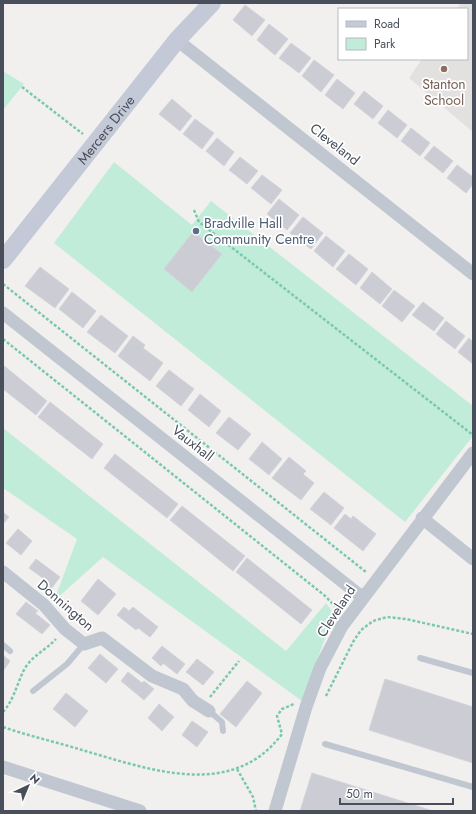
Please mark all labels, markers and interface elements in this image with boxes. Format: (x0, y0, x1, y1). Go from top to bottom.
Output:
legend (338, 8, 468, 60)
text: Road (374, 15, 400, 33)
text: Park (374, 35, 396, 53)
marker: Stanton School (439, 64, 449, 74)
place label: Stanton School (422, 74, 466, 110)
street label: Mercers Drive (72, 91, 140, 169)
street label: Cleveland (306, 118, 364, 170)
place label: Bradville Hall Community Centre (204, 213, 314, 249)
marker: Bradville Hall Community Centre (191, 226, 201, 236)
street label: Vauxhall (168, 420, 218, 466)
street label: Donnington (33, 575, 99, 635)
street label: Cleveland (312, 581, 360, 641)
north arrow (8, 766, 48, 806)
text: N (26, 770, 44, 788)
scale bar (340, 780, 453, 806)
text: 50 m (346, 785, 373, 803)

